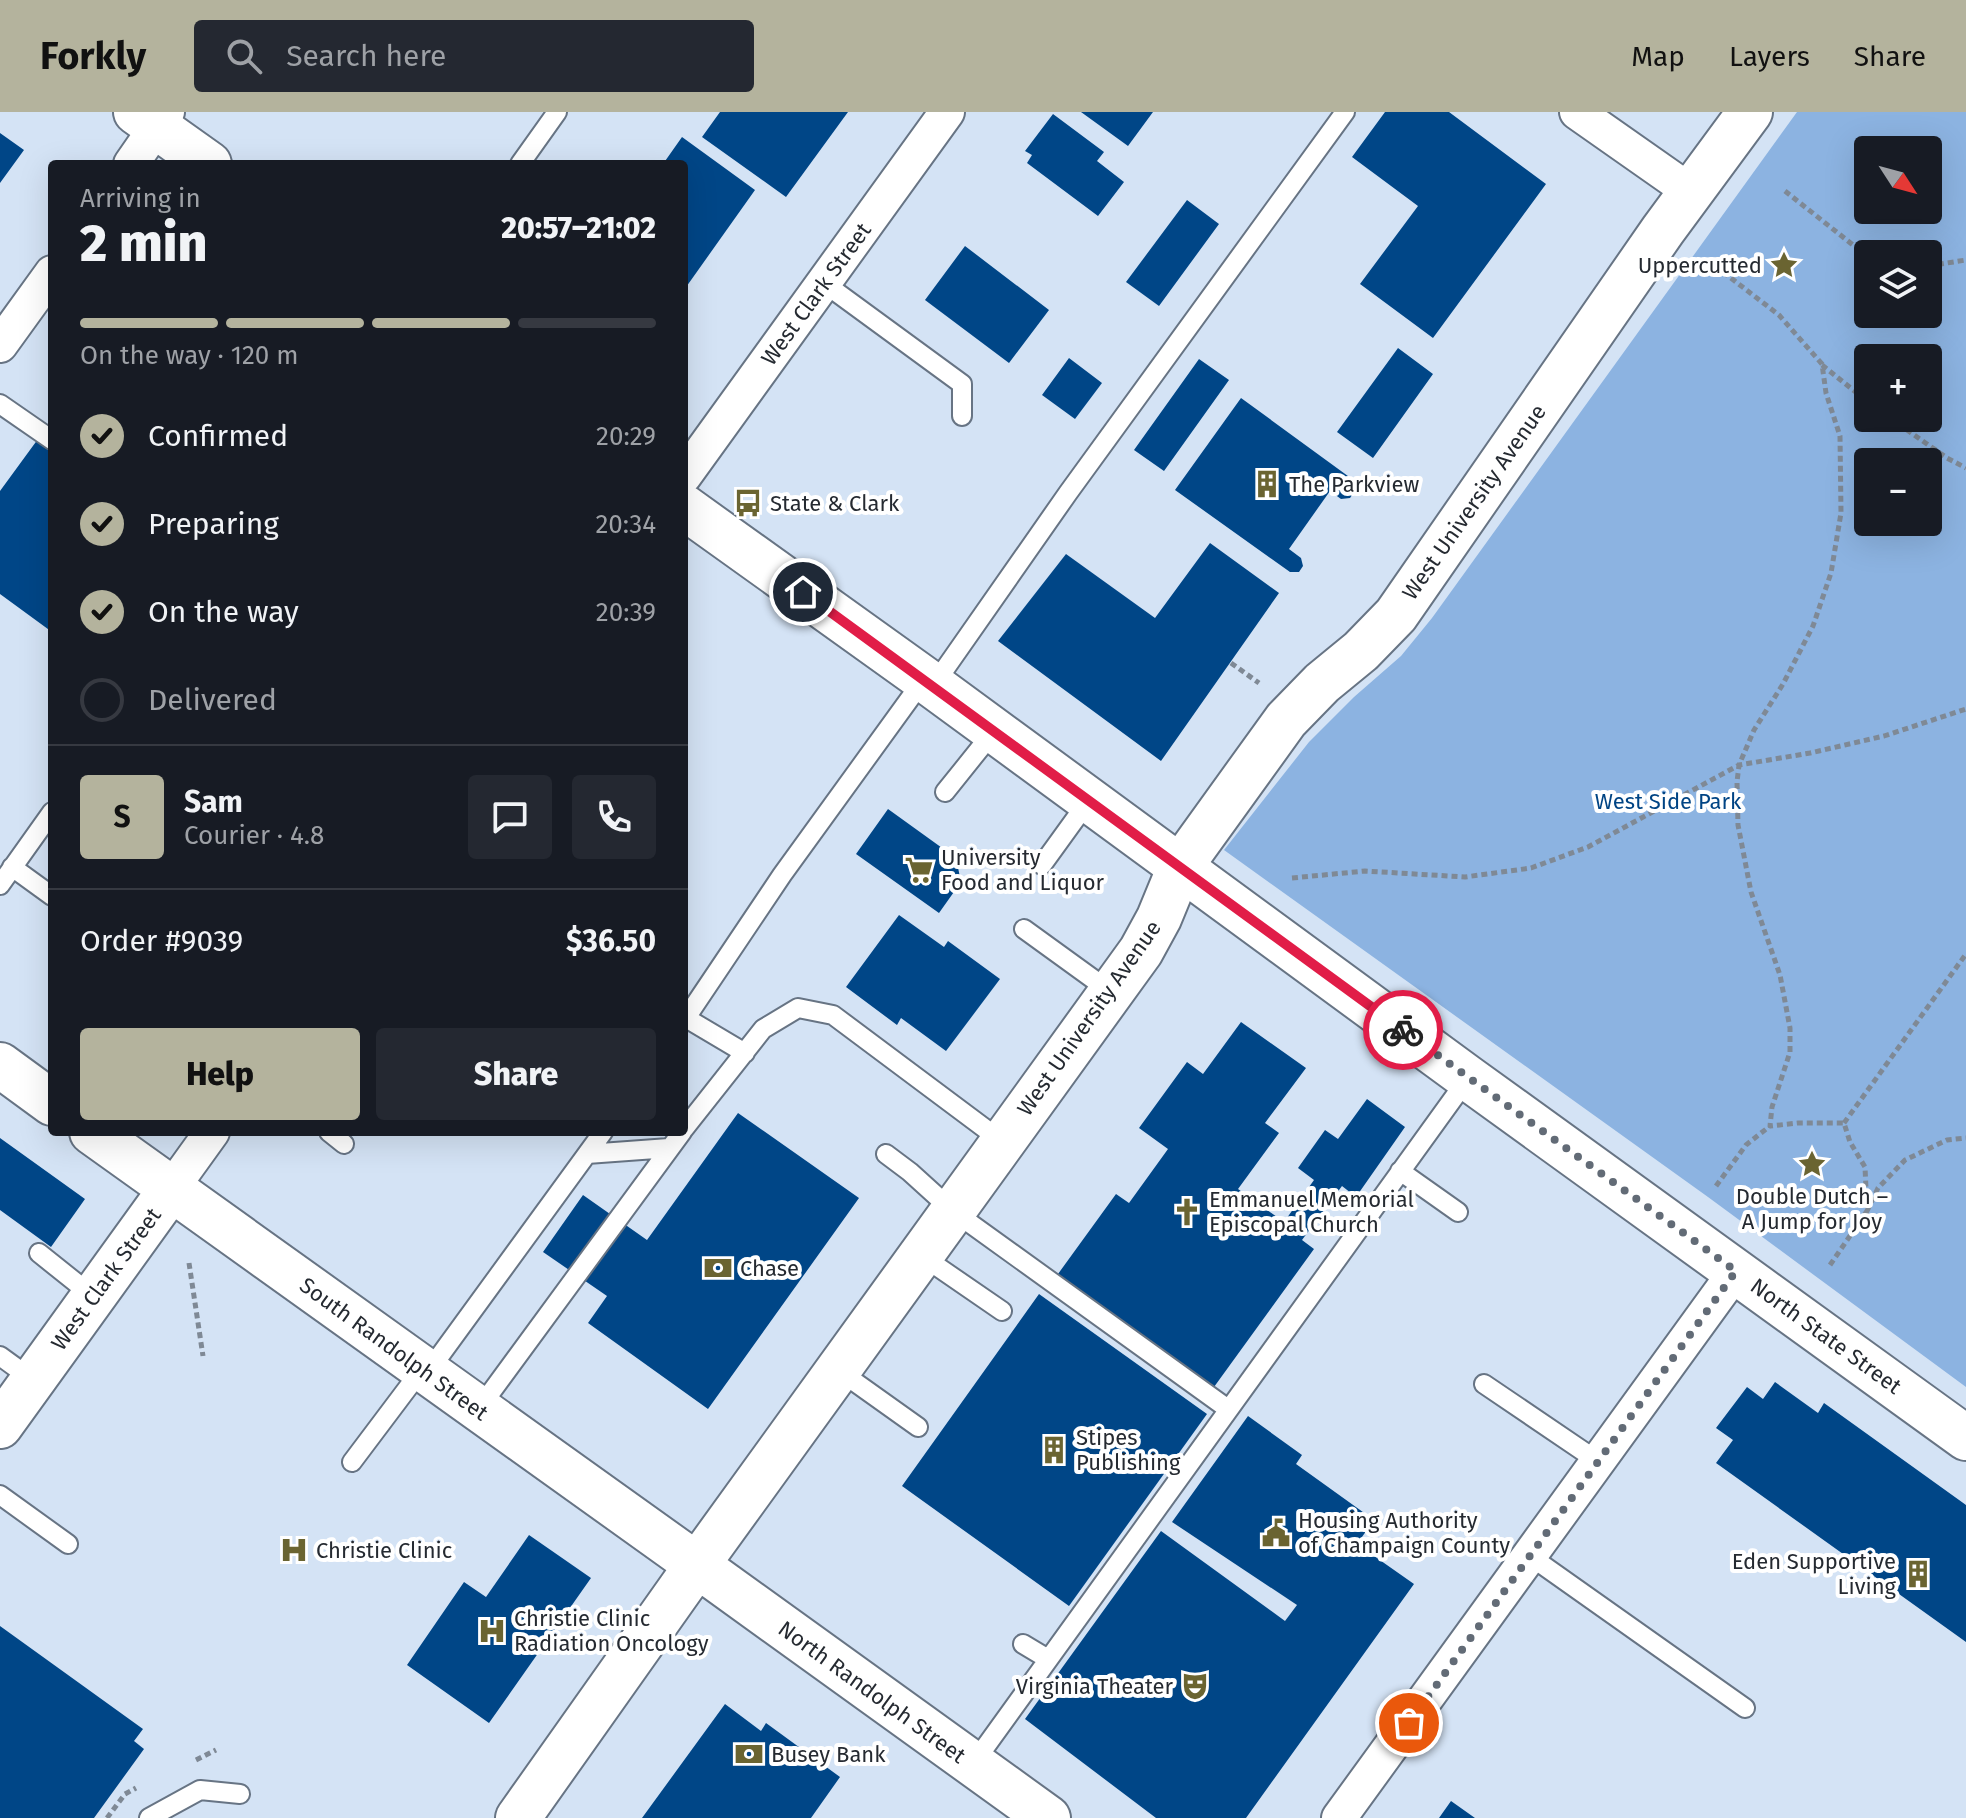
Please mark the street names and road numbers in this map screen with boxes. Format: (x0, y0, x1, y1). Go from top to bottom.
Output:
street label: West Clark Street (755, 217, 877, 371)
street label: West University Avenue (1396, 399, 1552, 605)
street label: West University Avenue (1011, 915, 1167, 1121)
street label: West Clark Street (45, 1202, 167, 1356)
street label: South Randolph Street (295, 1272, 493, 1426)
street label: North State Street (1745, 1272, 1907, 1400)
street label: North Randolph Street (773, 1615, 971, 1769)

